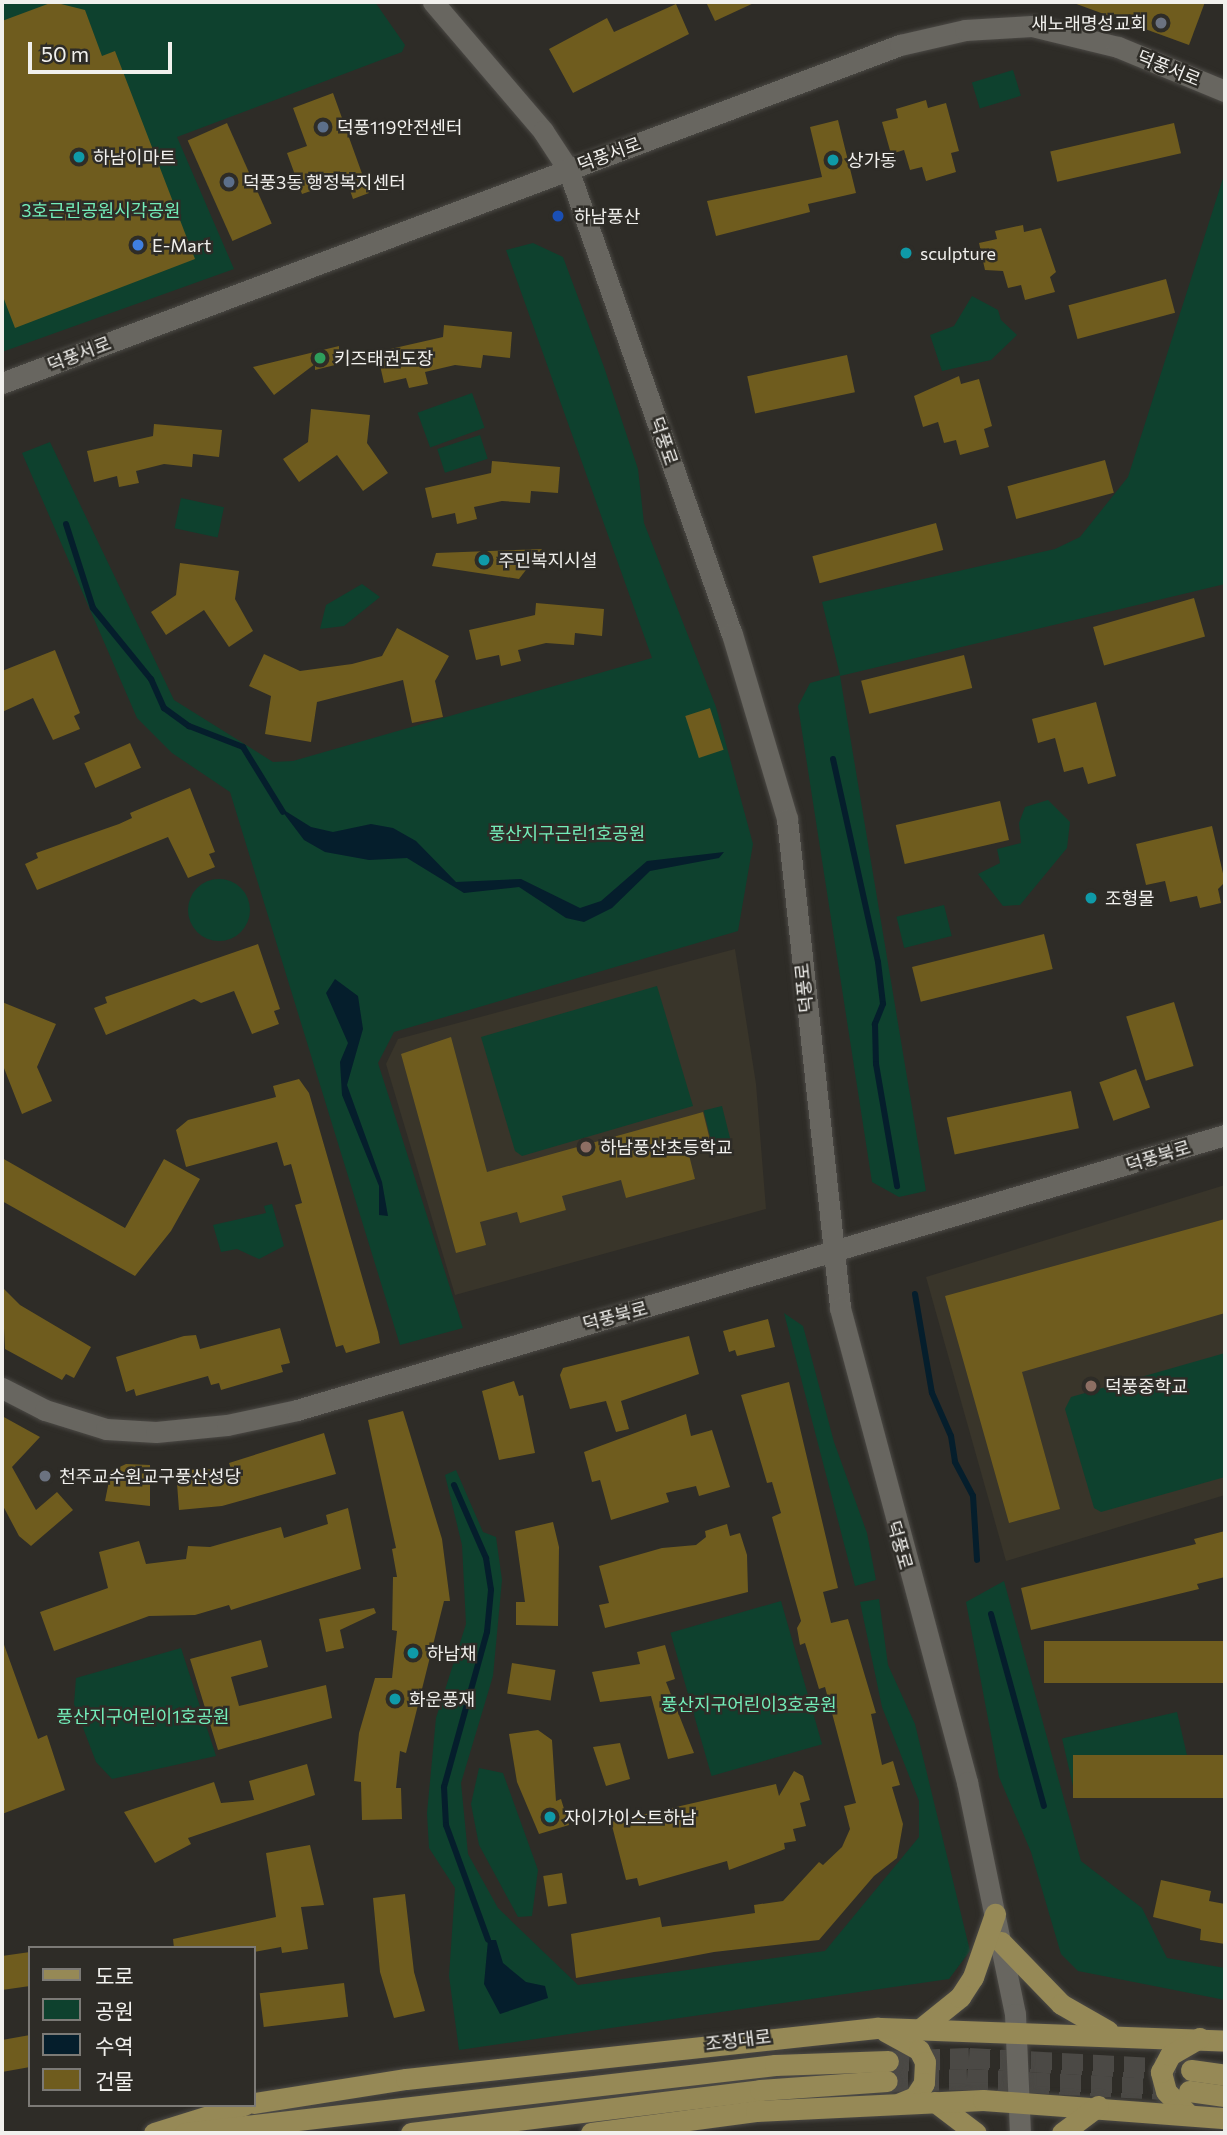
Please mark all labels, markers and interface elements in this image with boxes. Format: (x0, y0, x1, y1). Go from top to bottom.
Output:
place label: 새노래명성교회 (1031, 12, 1147, 34)
marker: 새노래명성교회 (1153, 15, 1169, 31)
scale bar (32, 28, 175, 72)
text: 50 m (41, 41, 89, 66)
street label: 덕풍서로 (1134, 46, 1204, 90)
place label: 덕풍119안전센터 (337, 116, 463, 138)
marker: 덕풍119안전센터 (315, 119, 331, 135)
street label: 덕풍서로 (574, 133, 644, 175)
place label: 하남이마트 (93, 146, 176, 168)
marker: 하남이마트 (71, 149, 87, 165)
place label: 상가동 (847, 149, 897, 171)
marker: 상가동 (825, 152, 841, 168)
place label: 덕풍3동 행정복지센터 (243, 171, 406, 193)
marker: 덕풍3동 행정복지센터 (221, 174, 237, 190)
park label: 3호근린공원시각공원 (21, 199, 181, 221)
place label: 하남풍산 (574, 205, 640, 227)
marker: 하남풍산 (548, 206, 568, 226)
place label: E-Mart (152, 234, 211, 256)
marker: E-Mart (130, 237, 146, 253)
place label: sculpture (920, 242, 996, 264)
marker: sculpture (898, 245, 914, 261)
street label: 덕풍서로 (44, 332, 114, 376)
place label: 키즈태권도장 (334, 347, 433, 369)
marker: 키즈태권도장 (312, 350, 328, 366)
street label: 덕풍로 (646, 414, 682, 468)
place label: 주민복지시설 (498, 549, 597, 571)
marker: 주민복지시설 (476, 552, 492, 568)
park label: 풍산지구근린1호공원 (489, 822, 645, 844)
place label: 조형물 (1105, 887, 1155, 909)
marker: 조형물 (1083, 890, 1099, 906)
street label: 덕풍로 (791, 962, 817, 1014)
place label: 하남풍산초등학교 (600, 1136, 732, 1158)
street label: 덕풍북로 (1123, 1136, 1193, 1176)
marker: 하남풍산초등학교 (578, 1139, 594, 1155)
street label: 덕풍북로 (580, 1297, 650, 1335)
place label: 덕풍중학교 (1105, 1375, 1188, 1397)
marker: 덕풍중학교 (1083, 1378, 1099, 1394)
place label: 천주교수원교구풍산성당 (59, 1465, 241, 1487)
marker: 천주교수원교구풍산성당 (37, 1468, 53, 1484)
street label: 덕풍로 (883, 1518, 917, 1572)
place label: 하남채 (427, 1642, 477, 1664)
marker: 하남채 (405, 1645, 421, 1661)
place label: 화운풍재 (409, 1688, 475, 1710)
marker: 화운풍재 (387, 1691, 403, 1707)
park label: 풍산지구어린이3호공원 (661, 1693, 837, 1715)
park label: 풍산지구어린이1호공원 (56, 1705, 230, 1727)
place label: 자이가이스트하남 (564, 1806, 696, 1828)
marker: 자이가이스트하남 (542, 1809, 558, 1825)
legend (28, 1946, 256, 2107)
text: 도로 (95, 1963, 134, 1988)
text: 공원 (95, 1998, 134, 2023)
street label: 조정대로 (704, 2025, 772, 2055)
text: 수역 (95, 2033, 134, 2058)
text: 건물 (95, 2068, 134, 2093)

